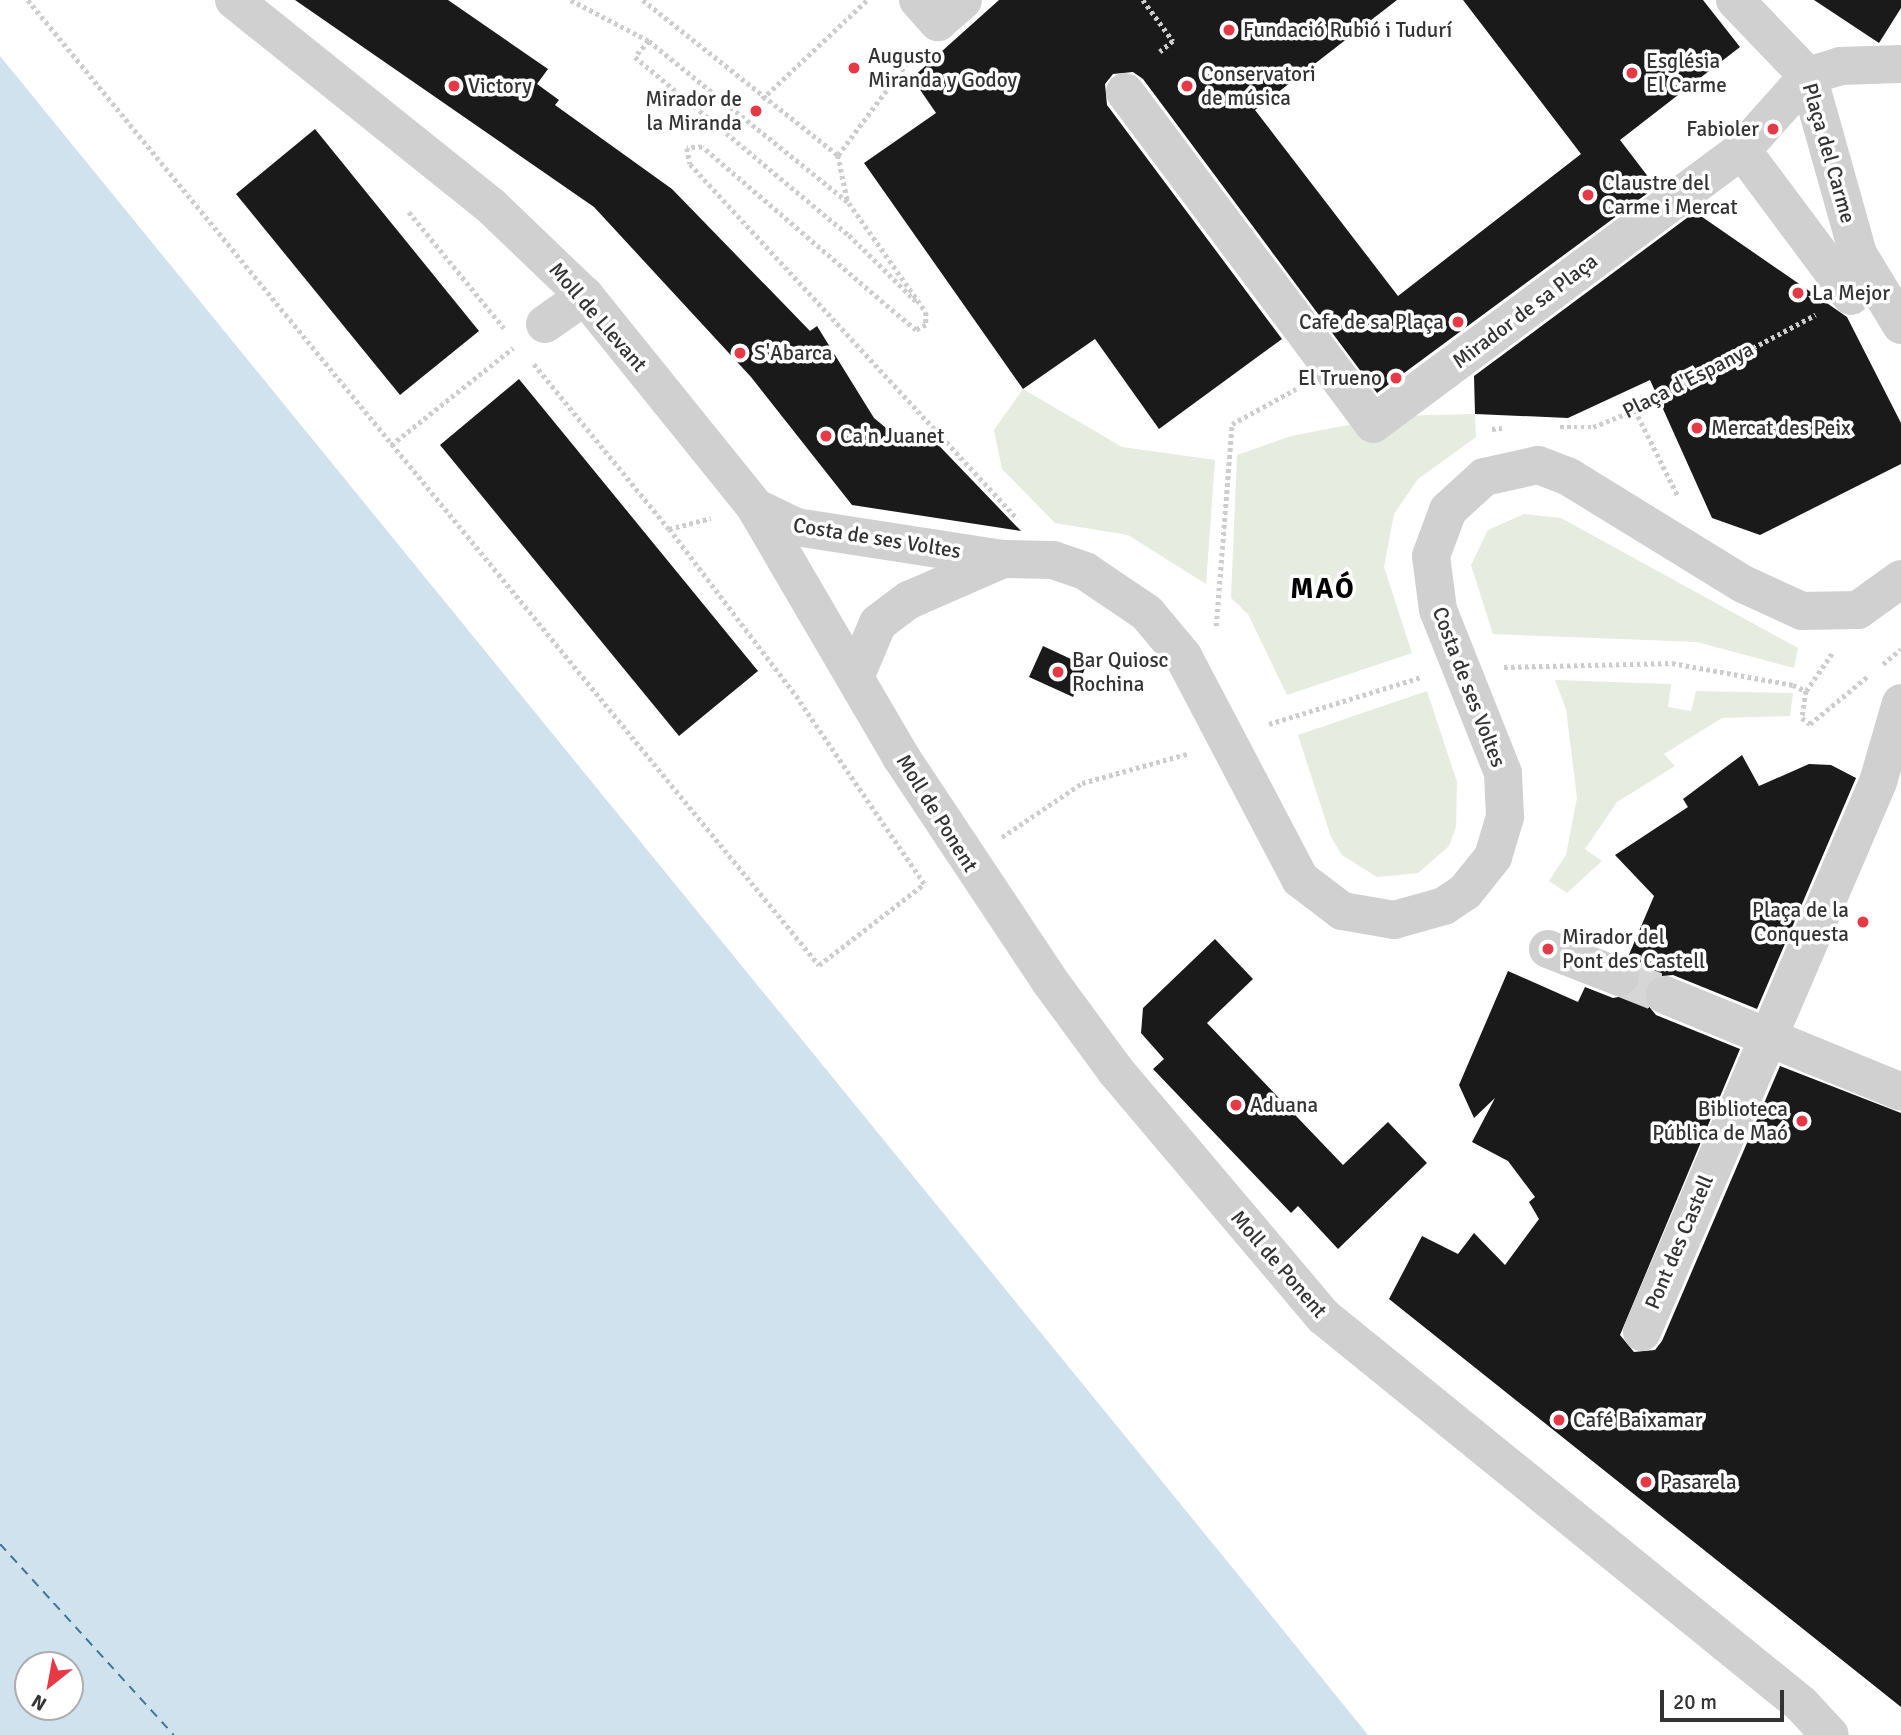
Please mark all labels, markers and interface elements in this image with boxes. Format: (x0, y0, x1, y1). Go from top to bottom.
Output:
place label: Fundació Rubió i Tudurí (1243, 17, 1452, 43)
marker: Fundació Rubió i Tudurí (1221, 22, 1237, 38)
place label: Augusto Miranda y Godoy (868, 43, 1017, 93)
place label: Església El Carme (1646, 48, 1727, 98)
marker: Augusto Miranda y Godoy (846, 60, 862, 76)
place label: Conservatori de música (1201, 61, 1316, 111)
marker: Església El Carme (1624, 65, 1640, 81)
place label: Victory (468, 73, 532, 99)
marker: Victory (446, 78, 462, 94)
marker: Conservatori de música (1179, 78, 1195, 94)
street label: Plaça del Carme (1797, 80, 1861, 226)
place label: Mirador de la Miranda (645, 86, 742, 136)
marker: Mirador de la Miranda (748, 103, 764, 119)
place label: Fabioler (1686, 116, 1759, 142)
marker: Fabioler (1765, 121, 1781, 137)
place label: Claustre del Carme i Mercat (1602, 170, 1738, 220)
marker: Claustre del Carme i Mercat (1580, 187, 1596, 203)
street label: Mirador de sa Plaça (1447, 248, 1603, 374)
street label: Moll de Llevant (544, 257, 652, 377)
place label: La Mejor (1812, 280, 1890, 306)
marker: La Mejor (1790, 285, 1806, 301)
place label: Cafe de sa Plaça (1299, 309, 1444, 335)
marker: Cafe de sa Plaça (1450, 314, 1466, 330)
street label: Plaça d'Espanya (1618, 336, 1758, 424)
place label: S'Abarca (754, 340, 832, 366)
marker: S'Abarca (732, 345, 748, 361)
place label: El Trueno (1298, 365, 1382, 391)
marker: El Trueno (1388, 370, 1404, 386)
place label: Mercat des Peix (1711, 415, 1851, 441)
marker: Mercat des Peix (1689, 420, 1705, 436)
place label: Ca'n Juanet (840, 423, 944, 449)
marker: Ca'n Juanet (818, 428, 834, 444)
street label: Costa de ses Voltes (791, 512, 963, 564)
district label: MAÓ (1291, 572, 1355, 606)
street label: Costa de ses Voltes (1427, 603, 1511, 771)
place label: Bar Quiosc Rochina (1072, 647, 1168, 697)
marker: Bar Quiosc Rochina (1050, 664, 1066, 680)
street label: Moll de Ponent (891, 750, 983, 876)
place label: Plaça de la Conquesta (1752, 897, 1849, 947)
marker: Plaça de la Conquesta (1855, 914, 1871, 930)
place label: Mirador del Pont des Castell (1562, 924, 1705, 974)
marker: Mirador del Pont des Castell (1540, 941, 1556, 957)
place label: Aduana (1250, 1092, 1318, 1118)
place label: Biblioteca Pública de Maó (1652, 1096, 1788, 1146)
marker: Aduana (1228, 1097, 1244, 1113)
marker: Biblioteca Pública de Maó (1794, 1113, 1810, 1129)
street label: Pont des Castell (1639, 1171, 1719, 1313)
street label: Moll de Ponent (1226, 1205, 1332, 1323)
place label: Café Baixamar (1573, 1407, 1702, 1433)
marker: Café Baixamar (1551, 1412, 1567, 1428)
place label: Pasarela (1660, 1469, 1737, 1495)
marker: Pasarela (1638, 1474, 1654, 1490)
north arrow (14, 1651, 84, 1721)
scale bar (1663, 1676, 1787, 1720)
text: N (27, 1689, 51, 1716)
text: 20 m (1673, 1689, 1717, 1715)

